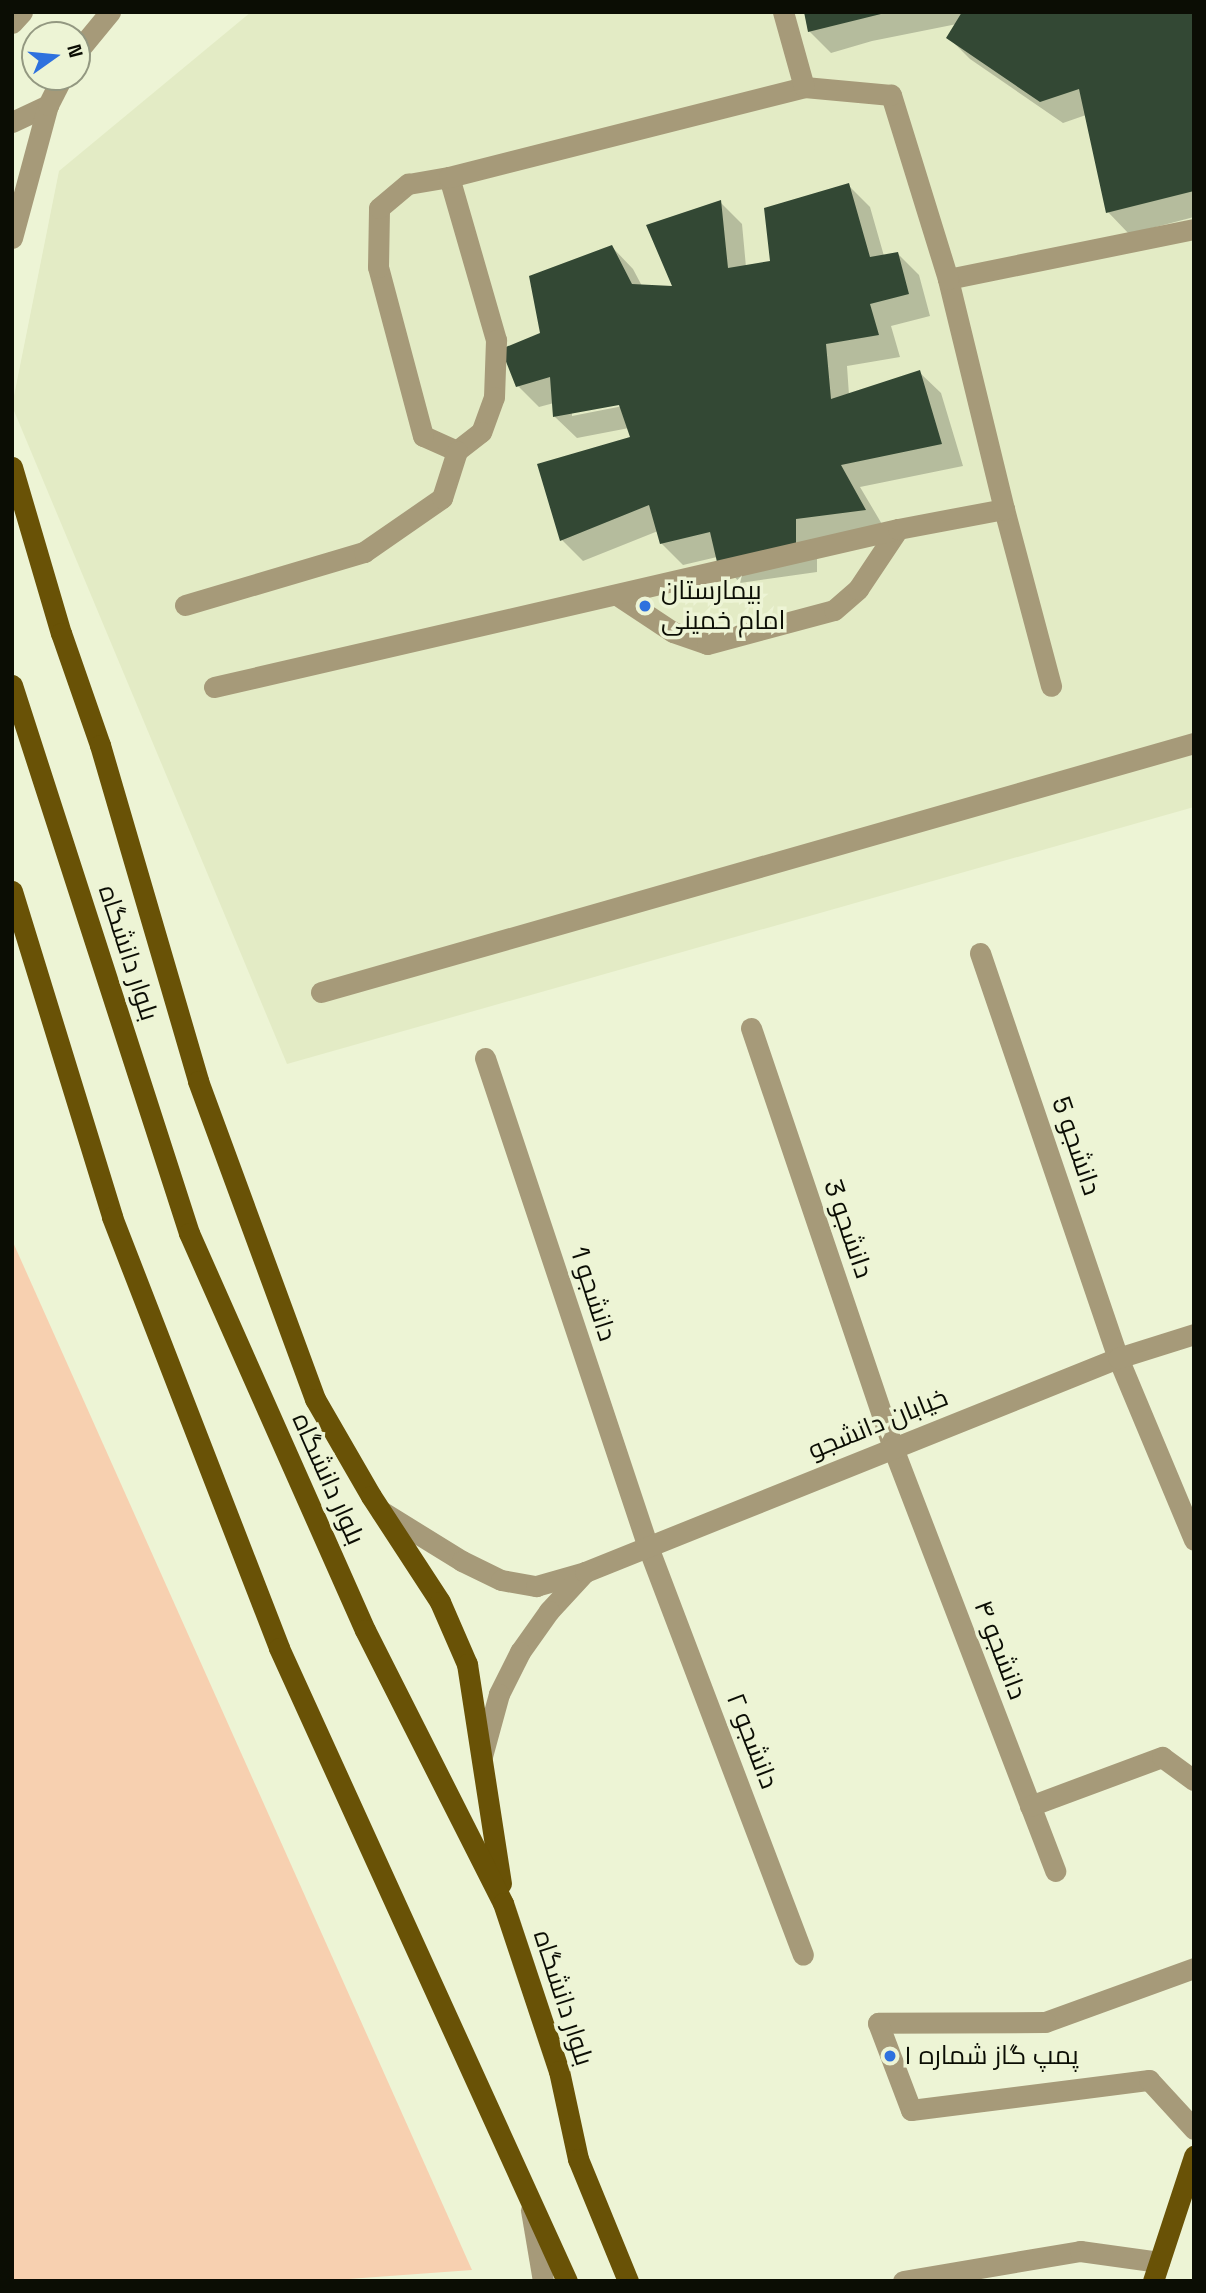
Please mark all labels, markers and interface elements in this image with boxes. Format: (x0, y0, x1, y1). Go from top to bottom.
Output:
north arrow (21, 21, 91, 91)
text: N (61, 42, 89, 60)
place label: بیمارستان امام خمینی (661, 575, 786, 636)
marker: بیمارستان امام خمینی (635, 596, 655, 616)
street label: بلوار دانشگاه (91, 881, 165, 1025)
street label: دانشجو 5 (1045, 1093, 1107, 1199)
street label: دانشجو 3 (817, 1176, 879, 1282)
street label: دانشجو 1 (563, 1243, 623, 1345)
street label: خیابان دانشجو (804, 1382, 952, 1466)
street label: بلوار دانشگاه (285, 1408, 371, 1550)
street label: دانشجو ۴ (967, 1596, 1033, 1704)
street label: دانشجو ۲ (720, 1689, 784, 1793)
street label: بلوار دانشگاه (526, 1926, 600, 2070)
place label: پمپ گاز شماره ۱ (904, 2040, 1079, 2072)
marker: پمپ گاز شماره ۱ (882, 2048, 898, 2064)

